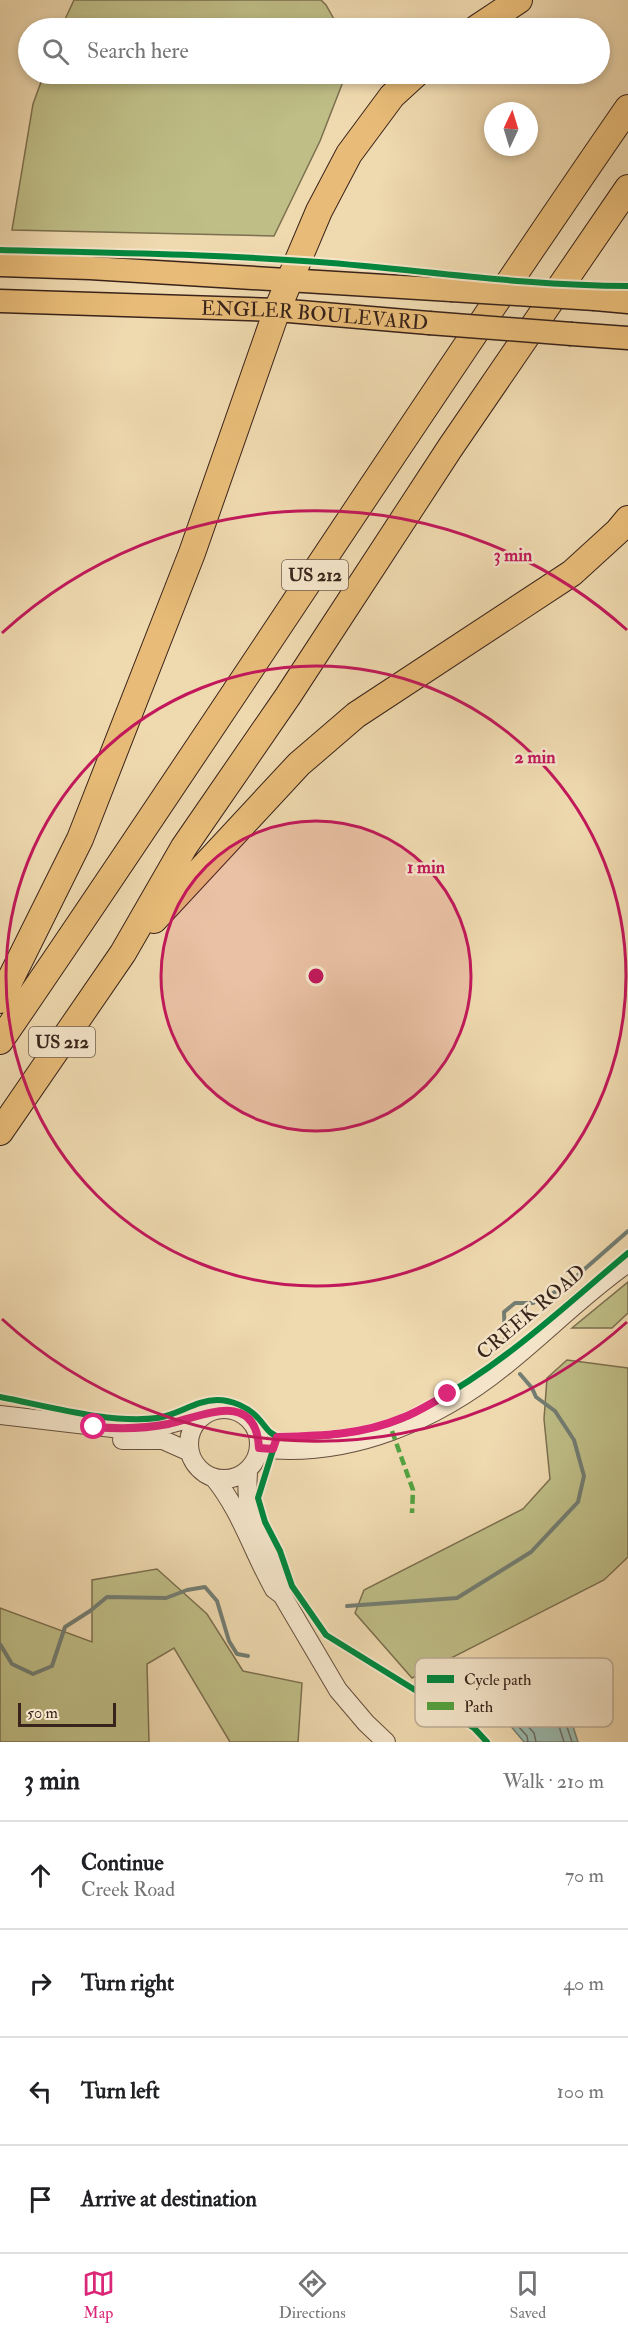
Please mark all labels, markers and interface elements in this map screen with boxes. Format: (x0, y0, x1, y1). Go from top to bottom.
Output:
search box (18, 18, 610, 84)
icon: search (39, 35, 72, 68)
text: Search here (87, 37, 189, 65)
north arrow (484, 102, 538, 156)
street label: ENGLER BOULEVARD (201, 295, 429, 335)
text: 3 min (494, 544, 533, 567)
road number: US 212 (282, 560, 348, 590)
text: 2 min (515, 746, 556, 769)
text: 1 min (407, 856, 446, 879)
centre of rings (306, 966, 326, 986)
road number: US 212 (29, 1027, 95, 1057)
street label: CREEK ROAD (471, 1259, 591, 1365)
route end (434, 1380, 460, 1406)
route start (80, 1413, 106, 1439)
legend (415, 1658, 613, 1727)
text: Cycle path (464, 1670, 532, 1691)
text: Path (464, 1697, 494, 1717)
scale bar (18, 1700, 116, 1728)
text: 50 m (27, 1703, 58, 1723)
text: 3 min (24, 1765, 80, 1797)
text: Walk · 210 m (503, 1769, 604, 1794)
text: Continue (81, 1849, 164, 1877)
icon: ahead (24, 1859, 57, 1892)
text: 70 m (565, 1863, 604, 1888)
text: Creek Road (81, 1877, 175, 1902)
icon: right (24, 1967, 57, 2000)
text: Turn right (81, 1969, 174, 1997)
text: 40 m (563, 1971, 604, 1996)
icon: left (24, 2075, 57, 2108)
text: Turn left (81, 2077, 160, 2105)
text: 100 m (557, 2079, 604, 2104)
icon: arrive (24, 2183, 57, 2216)
text: Arrive at destination (81, 2185, 257, 2213)
tab: Map (82, 2267, 115, 2323)
tab: Directions (279, 2267, 346, 2323)
tab: Saved (510, 2267, 546, 2323)

